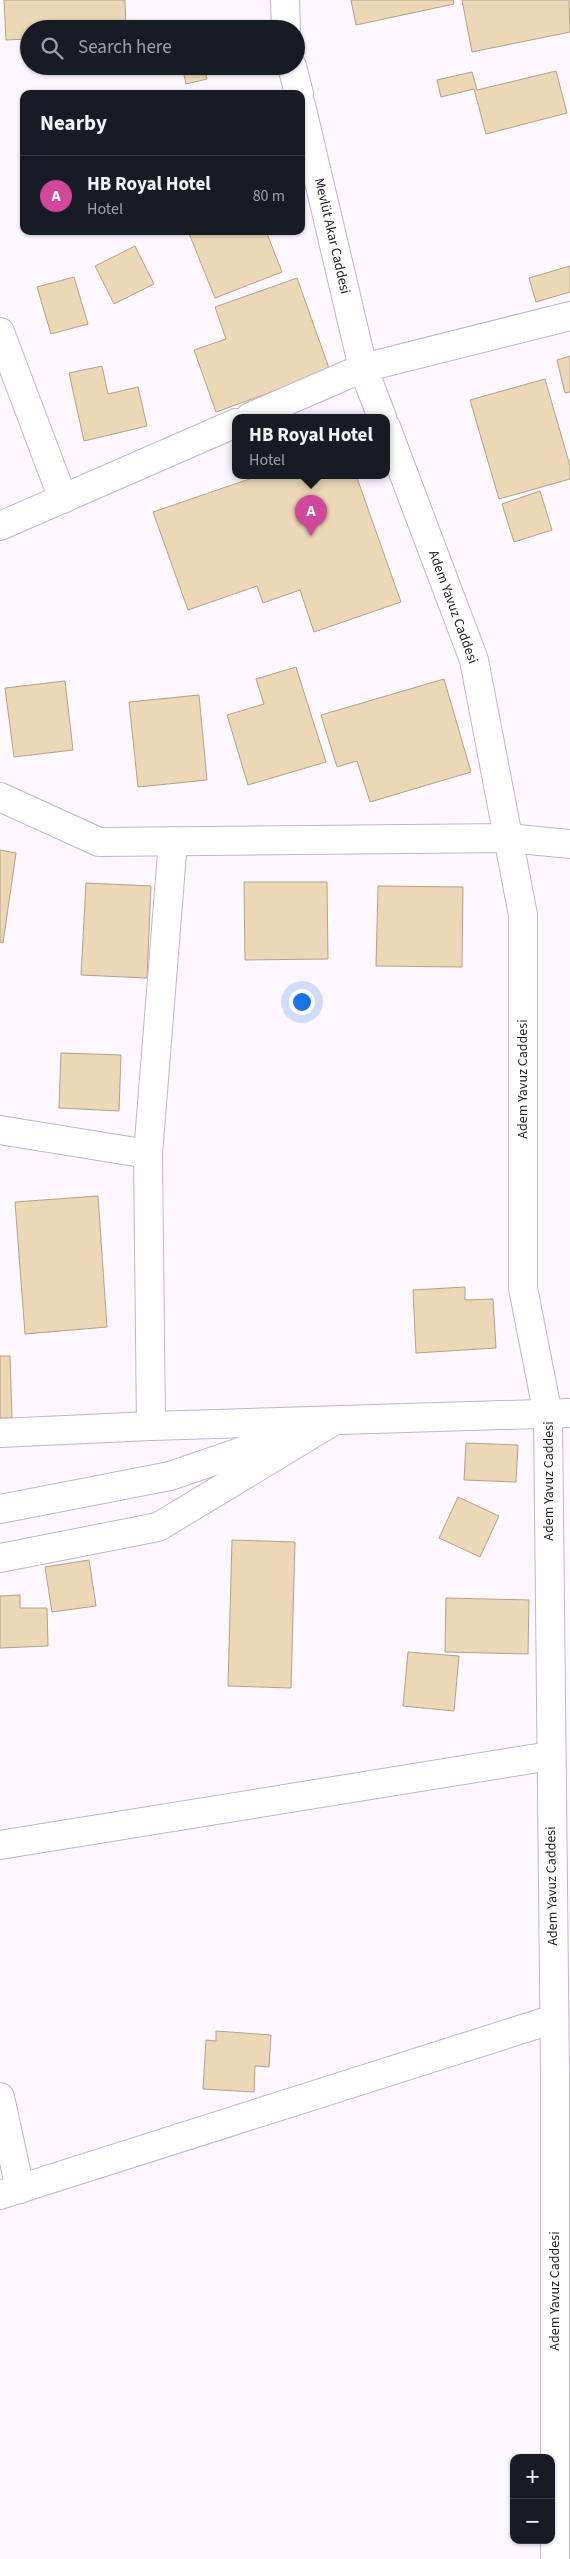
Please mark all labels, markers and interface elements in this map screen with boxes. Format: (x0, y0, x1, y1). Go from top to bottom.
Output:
search box (20, 20, 305, 75)
icon: search (38, 34, 66, 62)
text: Search here (78, 34, 172, 61)
text: Nearby (40, 108, 107, 138)
text: HB Royal Hotel (87, 171, 211, 198)
street label: Mevlüt Akar Caddesi (309, 176, 355, 296)
text: A (51, 185, 61, 207)
text: 80 m (253, 185, 285, 207)
text: Hotel (87, 198, 123, 220)
popup (232, 414, 390, 479)
text: HB Royal Hotel (249, 422, 373, 449)
text: Hotel (249, 449, 285, 471)
pin: A (295, 495, 327, 536)
street label: Adem Yavuz Caddesi (423, 548, 483, 666)
your location (289, 989, 315, 1015)
street label: Adem Yavuz Caddesi (513, 1019, 533, 1139)
street label: Adem Yavuz Caddesi (539, 1421, 559, 1541)
street label: Adem Yavuz Caddesi (541, 1826, 563, 1946)
street label: Adem Yavuz Caddesi (545, 2231, 565, 2351)
map controls (510, 2454, 555, 2544)
button: + (510, 2454, 555, 2499)
button: − (510, 2499, 555, 2544)

